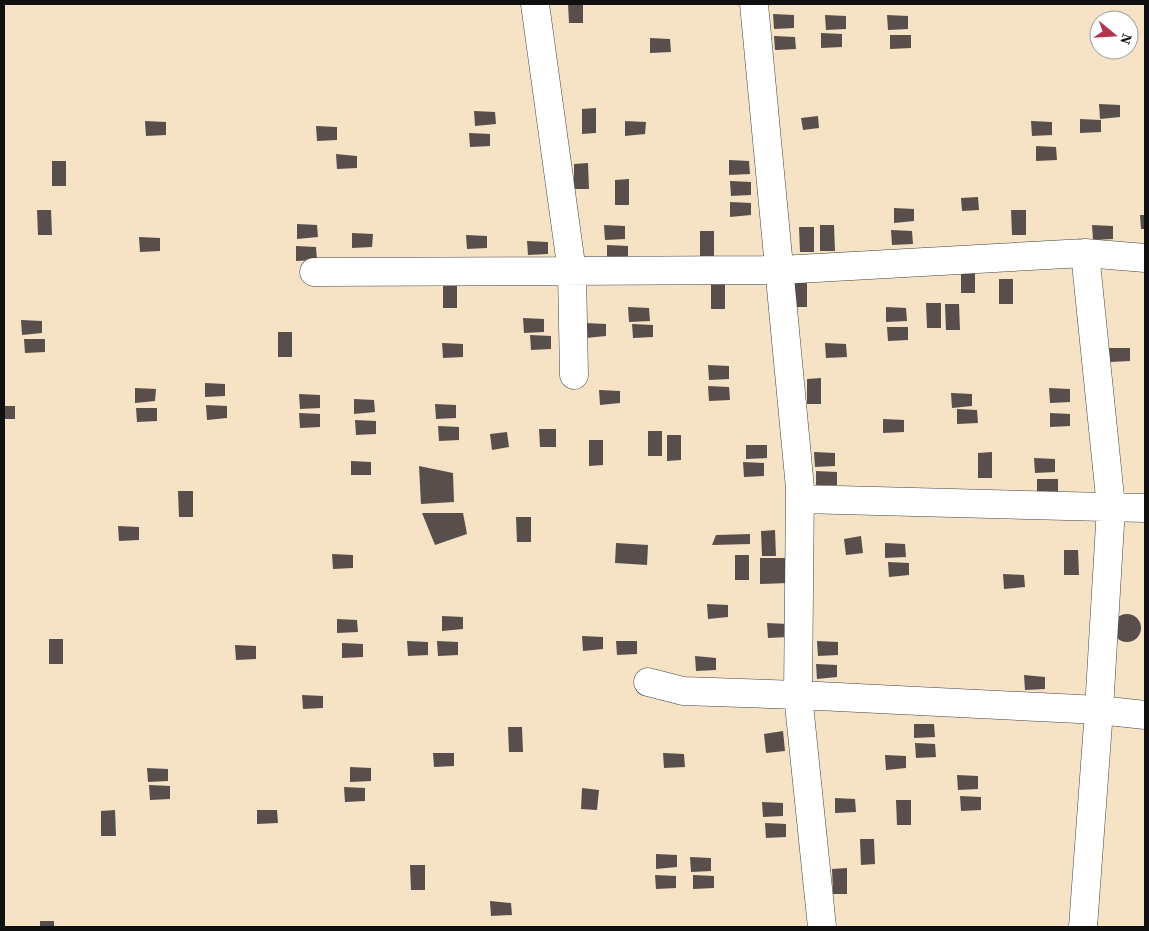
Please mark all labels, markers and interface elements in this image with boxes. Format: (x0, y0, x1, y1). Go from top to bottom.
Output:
north arrow (1089, 10, 1139, 60)
text: N (1115, 31, 1137, 47)

